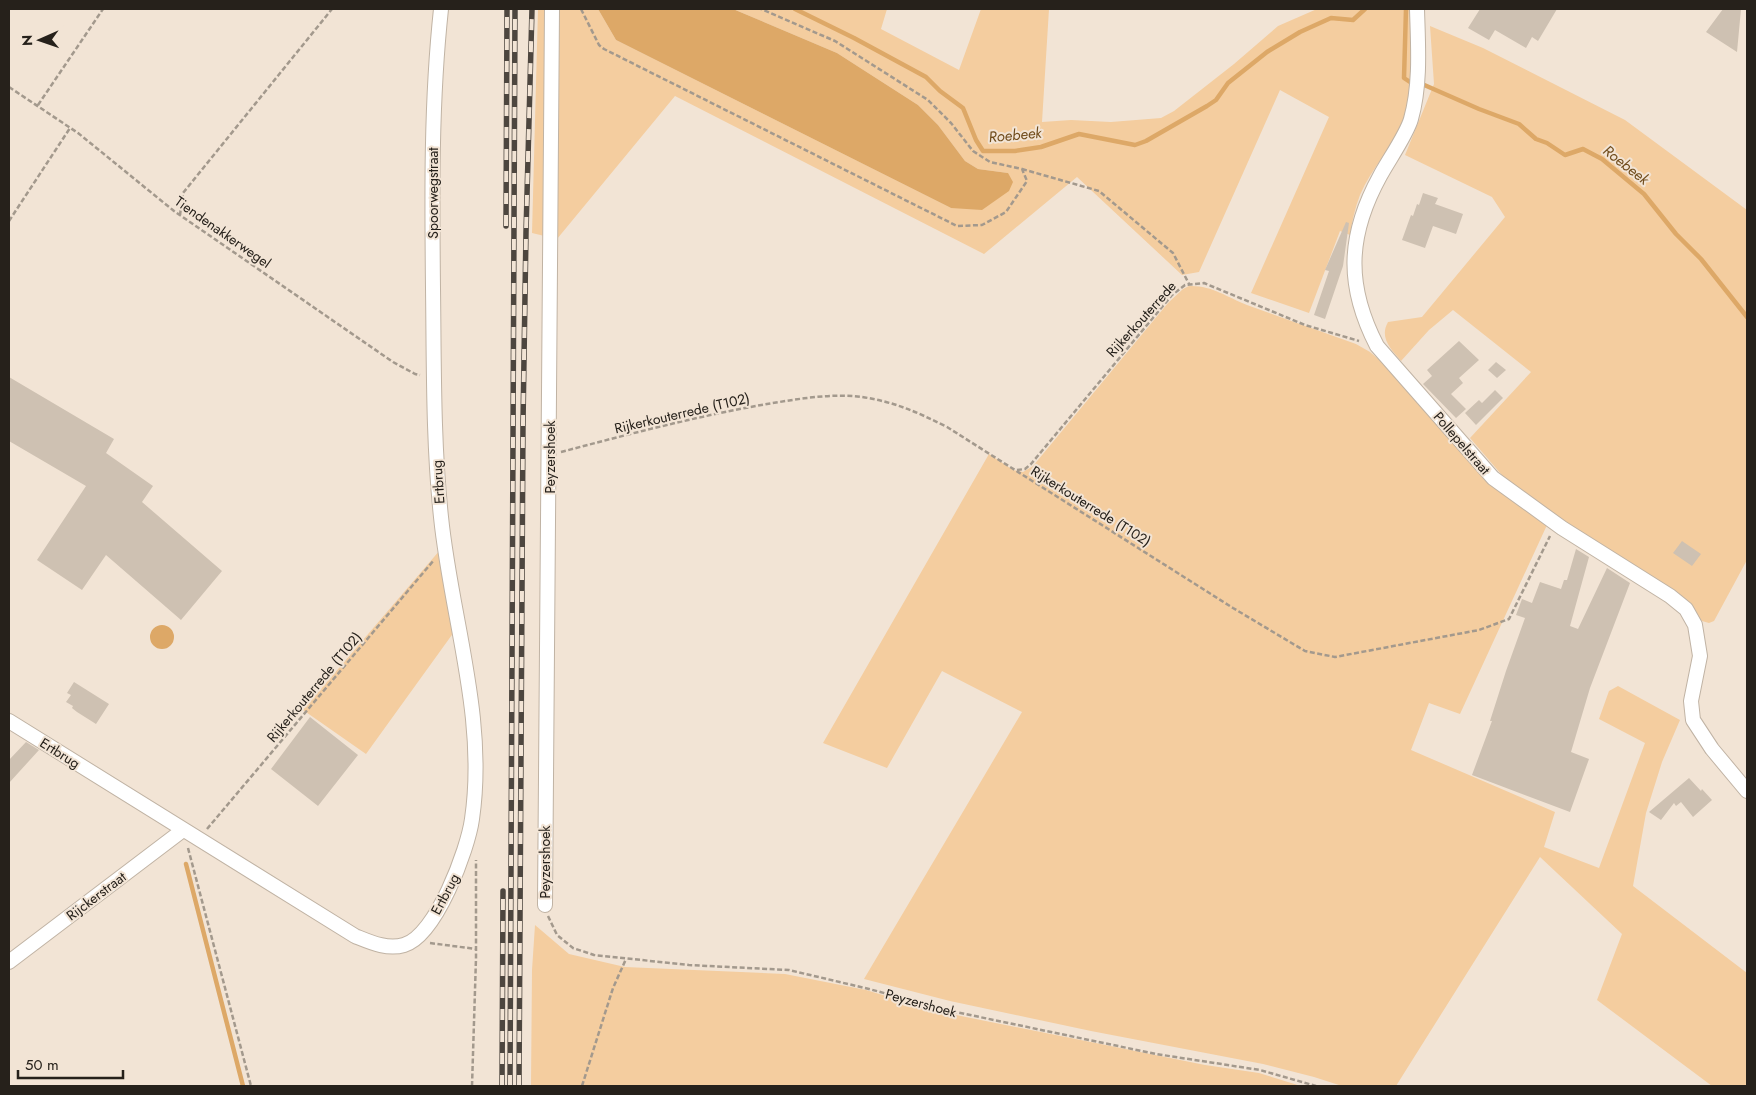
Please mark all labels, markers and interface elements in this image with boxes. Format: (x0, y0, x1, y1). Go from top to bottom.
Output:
north arrow (15, 15, 65, 65)
text: N (17, 35, 37, 46)
water label: Roebeek (987, 122, 1043, 148)
water label: Roebeek (1598, 140, 1654, 190)
street label: Spoorwegstraat (423, 147, 443, 239)
street label: Tiendenakkerwegel (171, 191, 275, 273)
street label: Rijkerkouterrede (1101, 277, 1181, 361)
street label: Rijkerkouterrede (T102) (612, 388, 752, 438)
street label: Pollepelstraat (1429, 407, 1495, 479)
street label: Peyzershoek (540, 420, 560, 494)
street label: Ertbrug (426, 459, 450, 505)
street label: Rijkerkouterrede (T102) (1027, 461, 1155, 551)
street label: Rijkerkouterrede (T102) (262, 628, 366, 746)
street label: Ertbrug (36, 733, 84, 773)
street label: Peyzershoek (535, 825, 555, 899)
street label: Rijckerstraat (62, 866, 131, 925)
street label: Ertbrug (426, 870, 464, 918)
street label: Peyzershoek (883, 984, 960, 1022)
scale bar (18, 1048, 122, 1080)
text: 50 m (25, 1054, 59, 1076)

